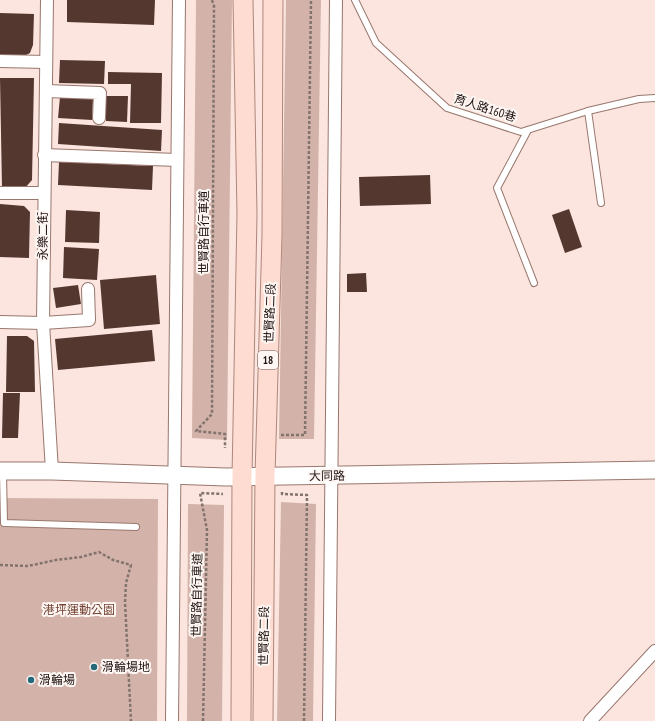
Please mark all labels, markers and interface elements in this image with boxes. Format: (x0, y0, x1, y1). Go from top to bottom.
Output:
street label: 育人路160巷 (452, 90, 518, 125)
street label: 世賢路自行車道 (196, 190, 211, 274)
street label: 永樂二街 (35, 212, 50, 260)
street label: 世賢路二段 (261, 283, 278, 343)
road number: 18 (258, 351, 278, 369)
street label: 大同路 (309, 468, 345, 483)
street label: 世賢路自行車道 (188, 553, 205, 637)
park label: 港坪運動公園 (43, 602, 115, 617)
street label: 世賢路二段 (255, 606, 272, 666)
place label: 滑輪場地 (102, 659, 150, 674)
marker: 滑輪場地 (89, 662, 99, 672)
place label: 滑輪場 (39, 672, 75, 687)
marker: 滑輪場 (26, 675, 36, 685)

